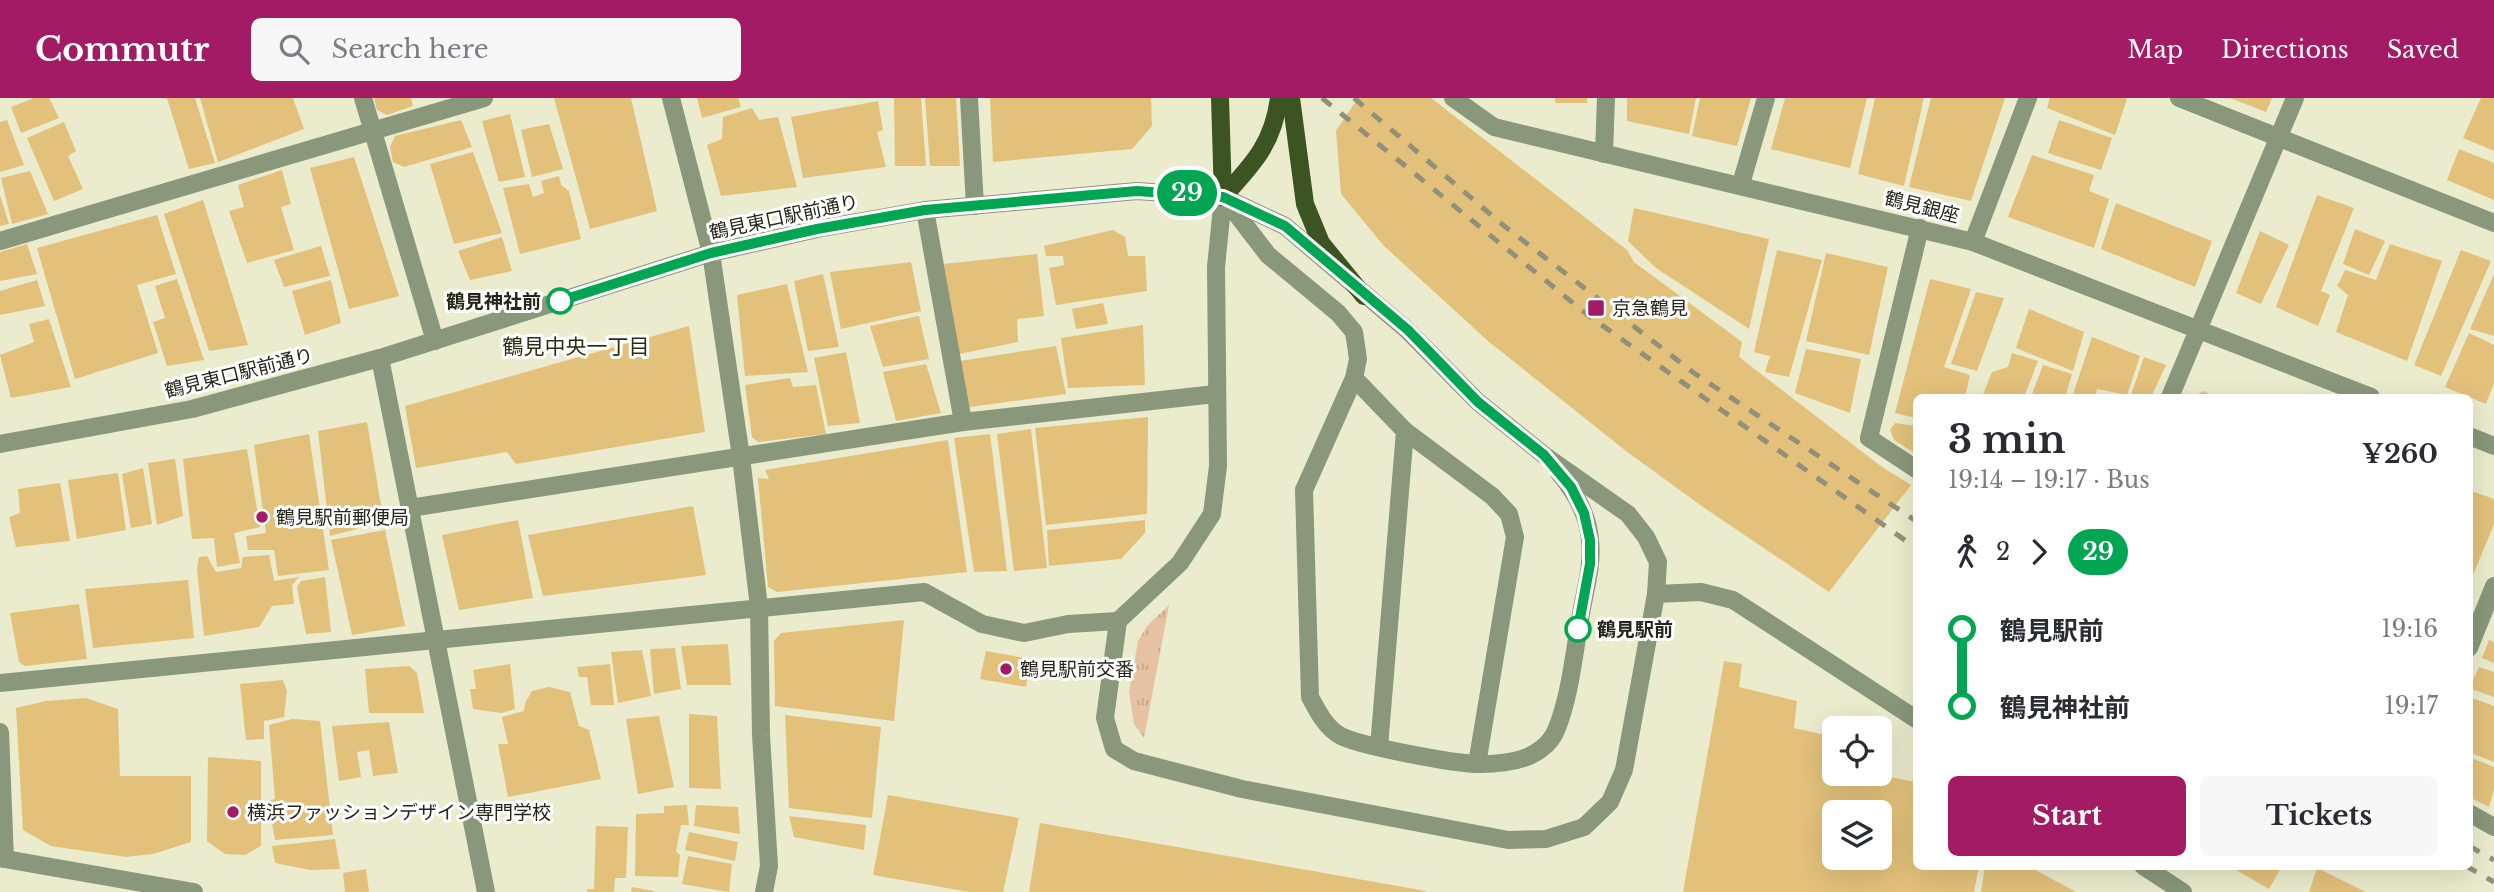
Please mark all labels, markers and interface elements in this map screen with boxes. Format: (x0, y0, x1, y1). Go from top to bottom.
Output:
search box (251, 18, 741, 81)
text: Commutr (35, 29, 209, 70)
icon: search (275, 30, 313, 68)
text: Search here (331, 33, 489, 65)
text: Map (2127, 35, 2183, 64)
text: Directions (2221, 35, 2349, 64)
text: Saved (2387, 35, 2459, 64)
line badge: 29 (1156, 170, 1218, 216)
text: 29 (1171, 178, 1203, 207)
street label: 鶴見銀座 (1882, 187, 1962, 227)
street label: 鶴見東口駅前通り (707, 190, 861, 244)
marker: 鶴見神社前 (547, 288, 573, 314)
place label: 鶴見神社前 (446, 290, 541, 313)
place label: 京急鶴見 (1612, 297, 1688, 320)
marker: 京急鶴見 (1586, 298, 1606, 318)
district label: 鶴見中央一丁目 (503, 334, 650, 360)
street label: 鶴見東口駅前通り (162, 343, 316, 403)
text: 3 min (1948, 416, 2066, 463)
text: ¥260 (2362, 438, 2438, 470)
text: 19:14 – 19:17 · Bus (1948, 466, 2150, 494)
place label: 鶴見駅前郵便局 (276, 506, 409, 529)
marker: 鶴見駅前郵便局 (254, 509, 270, 525)
icon: walk (1948, 533, 1986, 571)
icon: forward (2020, 533, 2058, 571)
text: 29 (2082, 537, 2114, 566)
text: 2 (1996, 538, 2010, 566)
text: 鶴見駅前 (2000, 615, 2104, 647)
text: 19:16 (2381, 615, 2438, 643)
marker: 鶴見駅前 (1565, 616, 1591, 642)
place label: 鶴見駅前 (1597, 618, 1673, 641)
place label: 鶴見駅前交番 (1020, 658, 1134, 681)
marker: 鶴見駅前交番 (998, 661, 1014, 677)
text: 鶴見神社前 (2000, 692, 2130, 724)
text: 19:17 (2385, 692, 2438, 720)
map controls (1822, 716, 1892, 870)
button: locate (1822, 716, 1892, 786)
button: Start (1948, 776, 2186, 856)
button: Tickets (2200, 776, 2438, 856)
button: layers (1822, 800, 1892, 870)
place label: 横浜ファッションデザイン専門学校 (247, 801, 551, 824)
marker: 横浜ファッションデザイン専門学校 (225, 804, 241, 820)

